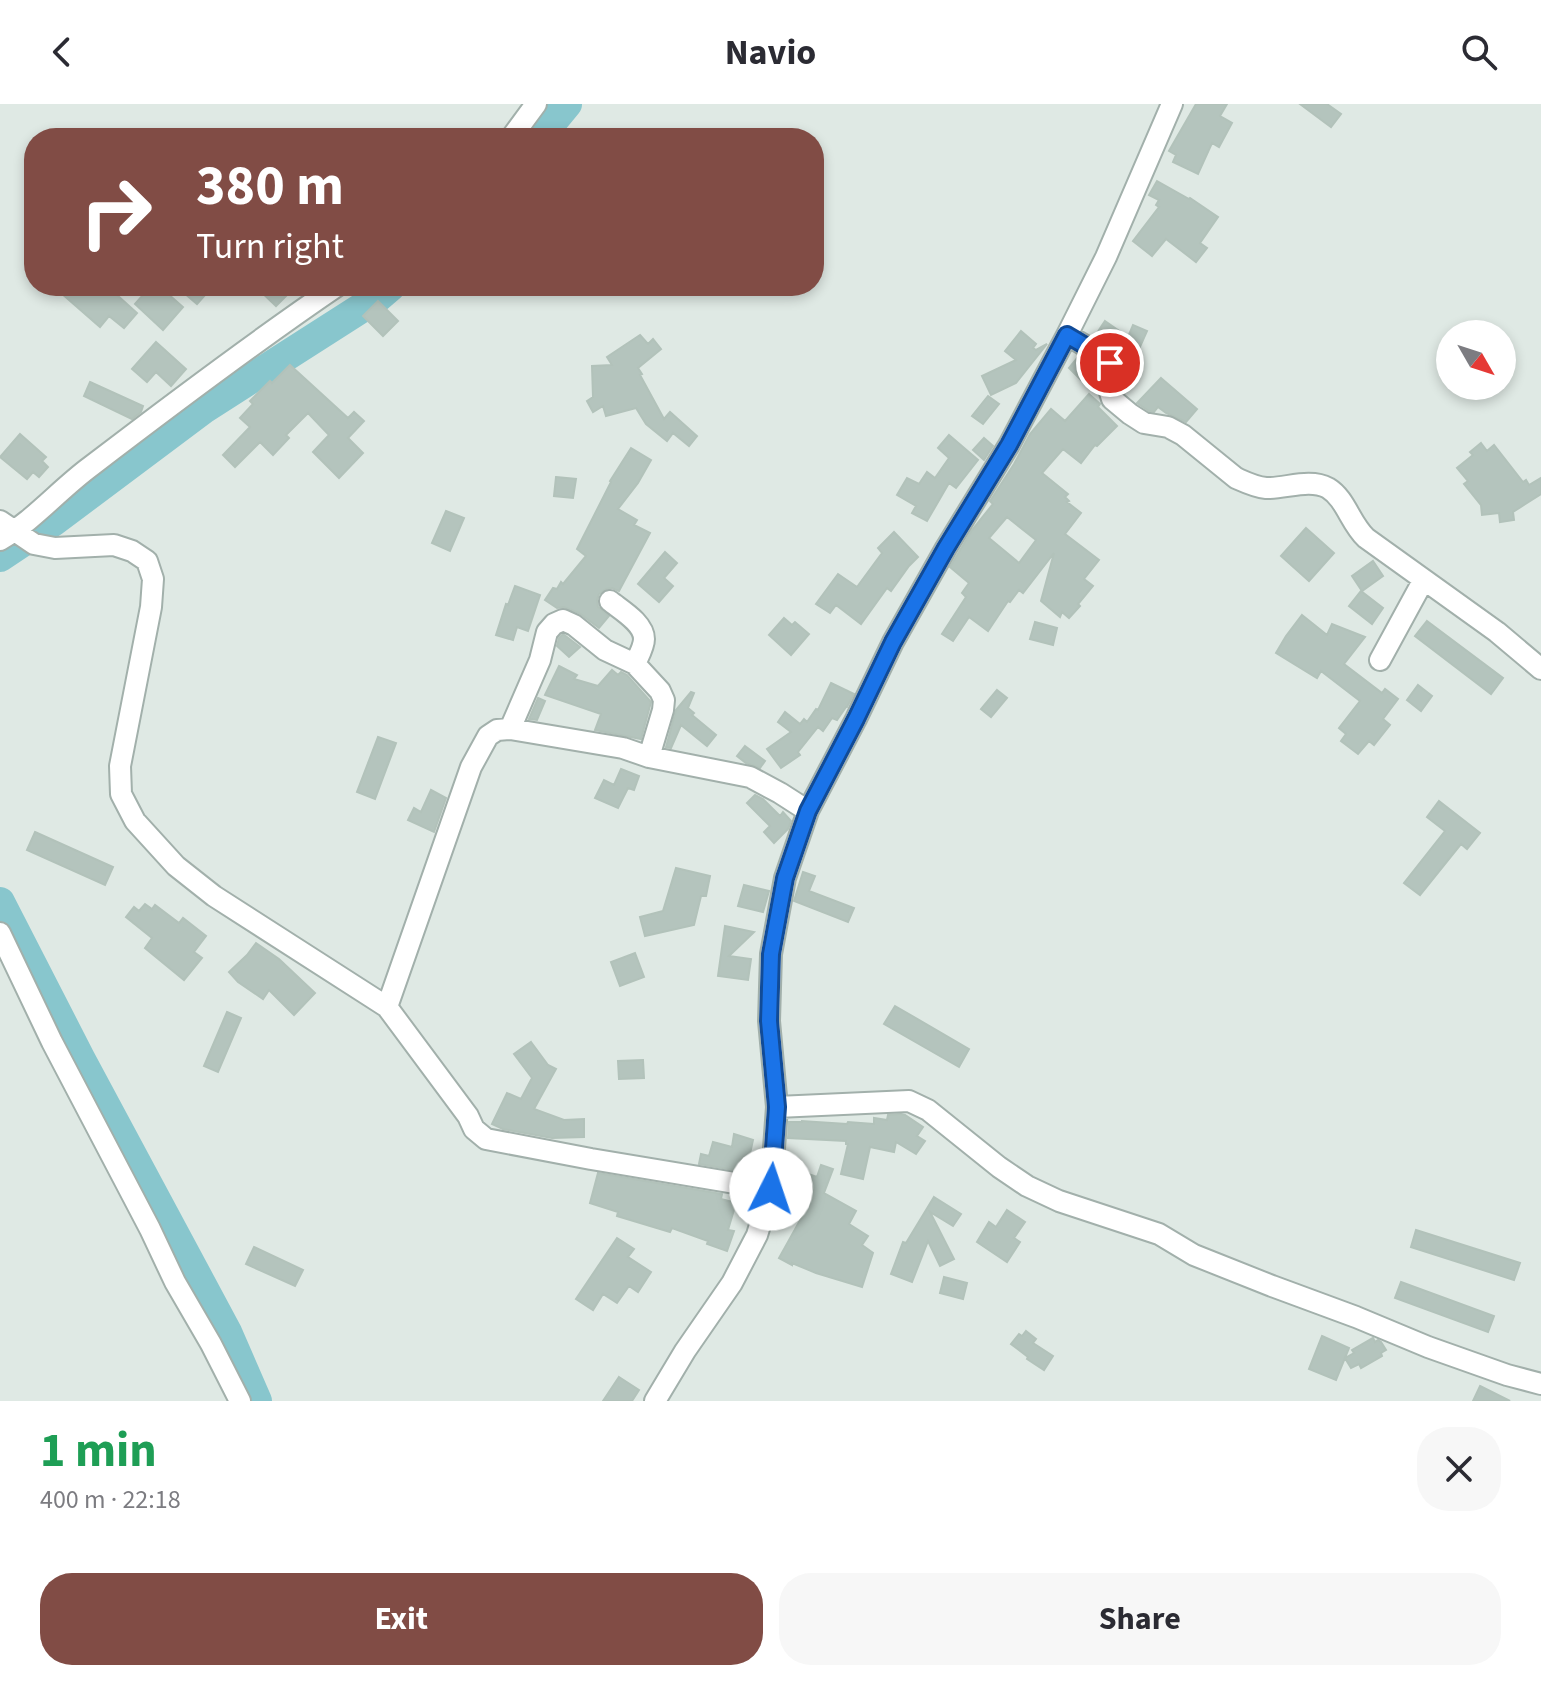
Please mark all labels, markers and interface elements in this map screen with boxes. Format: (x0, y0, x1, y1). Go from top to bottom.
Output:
text: Navio (725, 27, 816, 78)
icon: back (40, 30, 84, 74)
icon: search (1457, 30, 1501, 74)
text: 380 m (196, 147, 344, 226)
icon: right (64, 160, 168, 264)
text: Turn right (196, 221, 344, 272)
north arrow (1436, 320, 1516, 400)
map controls (1436, 320, 1516, 400)
pin (1076, 329, 1144, 397)
icon: arrive (1088, 341, 1132, 385)
position arrow (729, 1147, 813, 1231)
text: 1 min (40, 1417, 157, 1485)
button: close (1417, 1427, 1501, 1511)
text: 400 m · 22:18 (40, 1481, 181, 1518)
button: Exit (40, 1573, 763, 1665)
button: Share (779, 1573, 1501, 1665)

